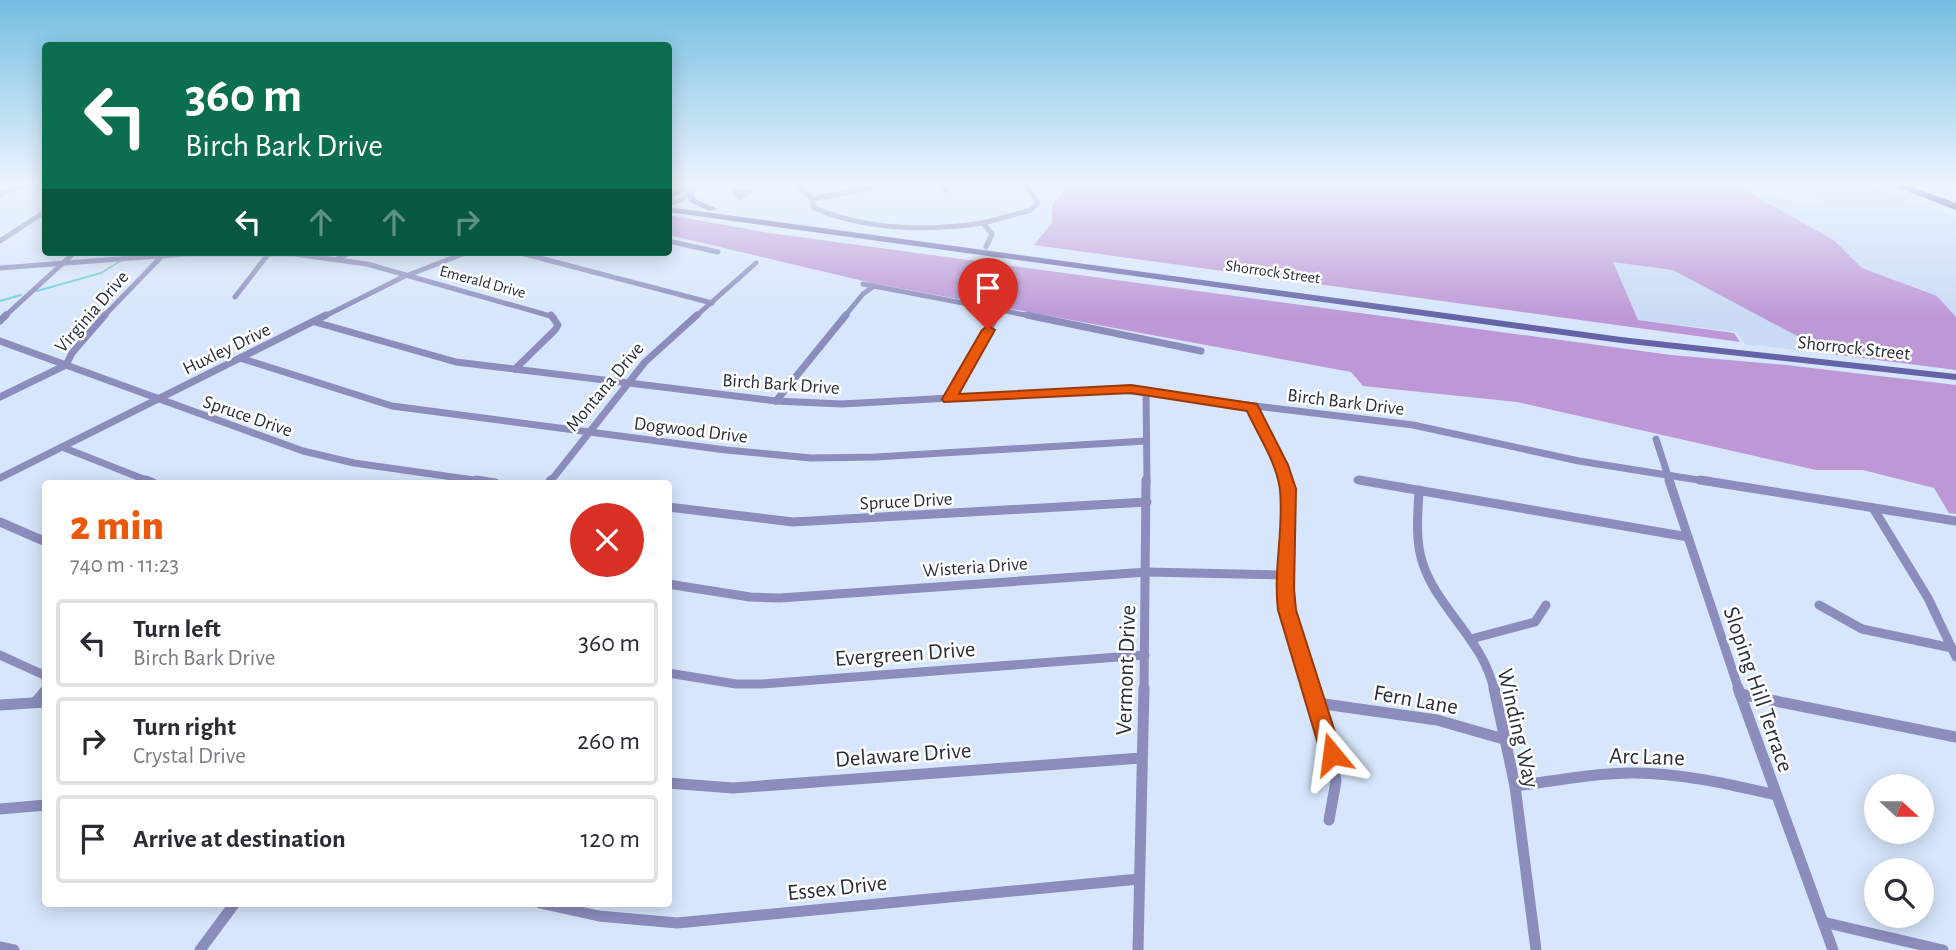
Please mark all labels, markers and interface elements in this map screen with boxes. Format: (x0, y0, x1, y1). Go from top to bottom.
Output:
icon: left (70, 70, 161, 161)
text: 360 m (185, 72, 302, 121)
text: Birch Bark Drive (185, 130, 383, 162)
icon: left (229, 203, 267, 241)
icon: ahead (302, 203, 340, 241)
icon: ahead (375, 203, 413, 241)
icon: right (448, 203, 486, 241)
street label: Shorrock Street (1225, 257, 1321, 287)
pin (958, 258, 1018, 330)
street label: Emerald Drive (438, 263, 527, 301)
street label: Virginia Drive (52, 268, 132, 356)
icon: arrive (969, 269, 1007, 307)
street label: Huxley Drive (180, 320, 274, 379)
street label: Shorrock Street (1797, 333, 1911, 364)
street label: Montana Drive (563, 339, 648, 435)
street label: Birch Bark Drive (722, 371, 840, 398)
street label: Birch Bark Drive (1286, 386, 1405, 419)
street label: Spruce Drive (200, 392, 295, 441)
street label: Dogwood Drive (633, 414, 749, 447)
street label: Spruce Drive (859, 490, 953, 513)
button: close (570, 503, 644, 577)
text: 2 min (70, 505, 164, 547)
text: 740 m · 11:23 (70, 554, 179, 577)
street label: Wisteria Drive (922, 554, 1028, 581)
street label: Sloping Hill Terrace (1719, 604, 1797, 775)
street label: Vermont Drive (1113, 605, 1140, 736)
text: Turn left (133, 616, 221, 642)
icon: left (74, 624, 112, 662)
text: 360 m (578, 630, 640, 656)
street label: Evergreen Drive (834, 638, 976, 671)
text: Birch Bark Drive (133, 647, 275, 670)
street label: Winding Way (1493, 666, 1542, 790)
street label: Fern Lane (1372, 682, 1460, 719)
text: Turn right (133, 714, 236, 740)
position arrow (1295, 717, 1369, 791)
icon: right (74, 722, 112, 760)
text: 260 m (577, 728, 640, 754)
street label: Delaware Drive (834, 739, 972, 772)
text: Crystal Drive (133, 745, 246, 768)
street label: Arc Lane (1609, 745, 1685, 770)
north arrow (1864, 774, 1934, 844)
map controls (1864, 774, 1934, 928)
icon: arrive (74, 820, 112, 858)
text: Arrive at destination (133, 826, 346, 852)
text: 120 m (580, 826, 640, 852)
button: search (1864, 858, 1934, 928)
street label: Essex Drive (786, 872, 888, 905)

